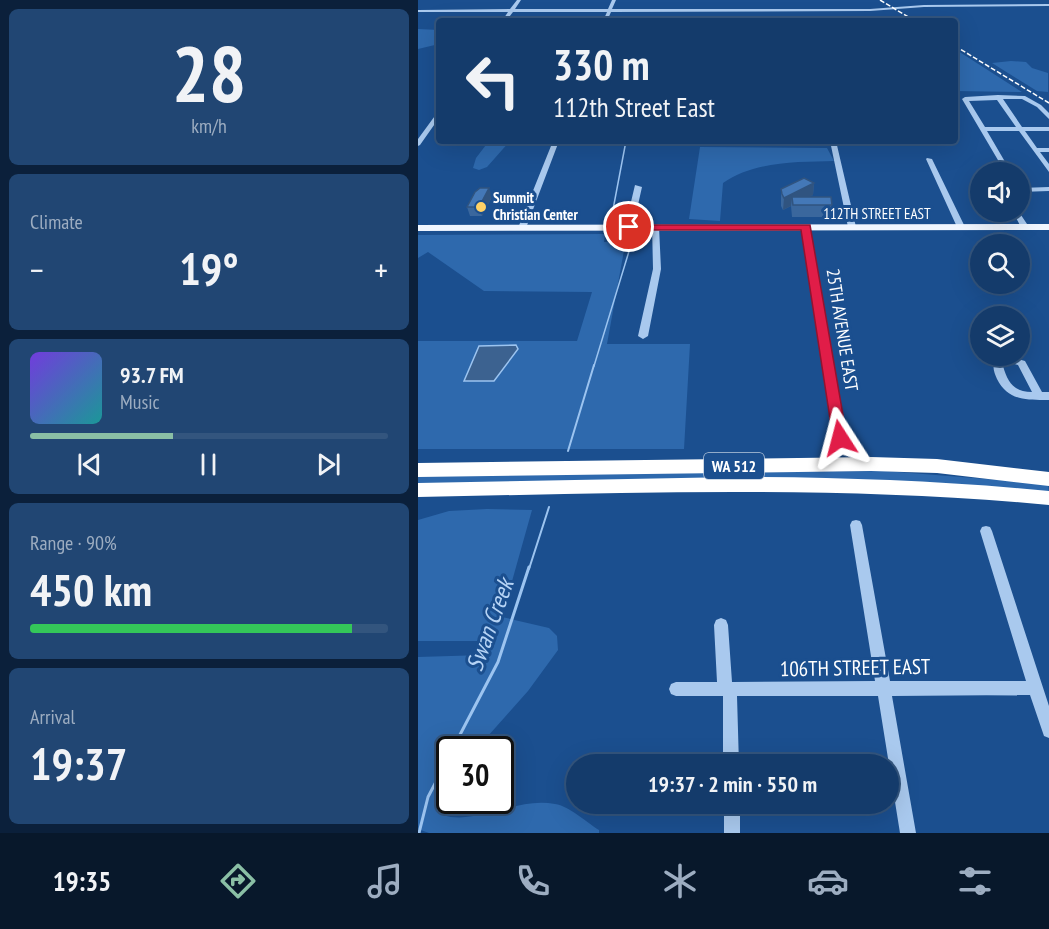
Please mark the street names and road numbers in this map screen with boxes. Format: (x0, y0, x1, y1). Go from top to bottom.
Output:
street label: 112TH STREET EAST (823, 204, 931, 223)
street label: 25TH AVENUE EAST (821, 267, 864, 393)
road number: WA 512 (704, 453, 764, 479)
street label: 106TH STREET EAST (780, 653, 931, 682)

